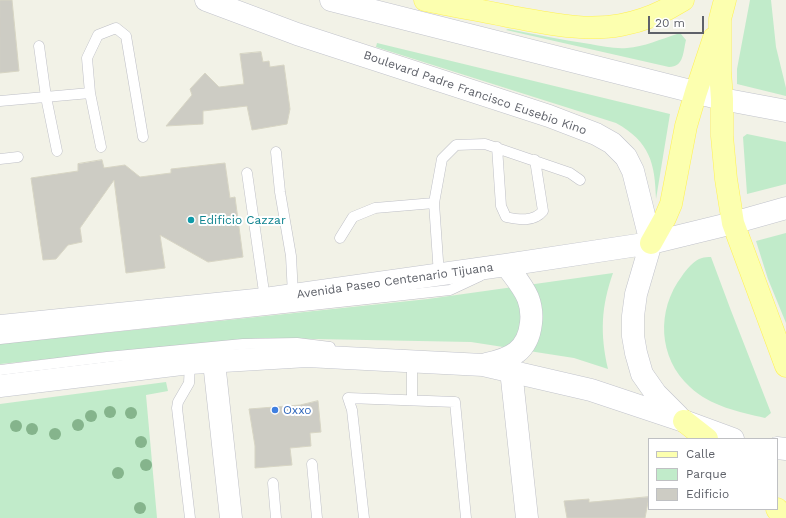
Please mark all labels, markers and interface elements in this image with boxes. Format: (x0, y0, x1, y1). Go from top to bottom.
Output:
scale bar (650, 8, 706, 34)
text: 20 m (655, 16, 685, 30)
street label: Boulevard Padre Francisco Eusebio Kino (361, 48, 589, 138)
place label: Edificio Cazzar (199, 213, 286, 227)
marker: Edificio Cazzar (186, 215, 196, 225)
street label: Avenida Paseo Centenario Tijuana (296, 260, 494, 302)
place label: Oxxo (283, 403, 312, 417)
marker: Oxxo (270, 405, 280, 415)
legend (648, 438, 778, 510)
text: Calle (686, 447, 715, 461)
text: Parque (686, 467, 727, 481)
text: Edificio (686, 487, 729, 501)

